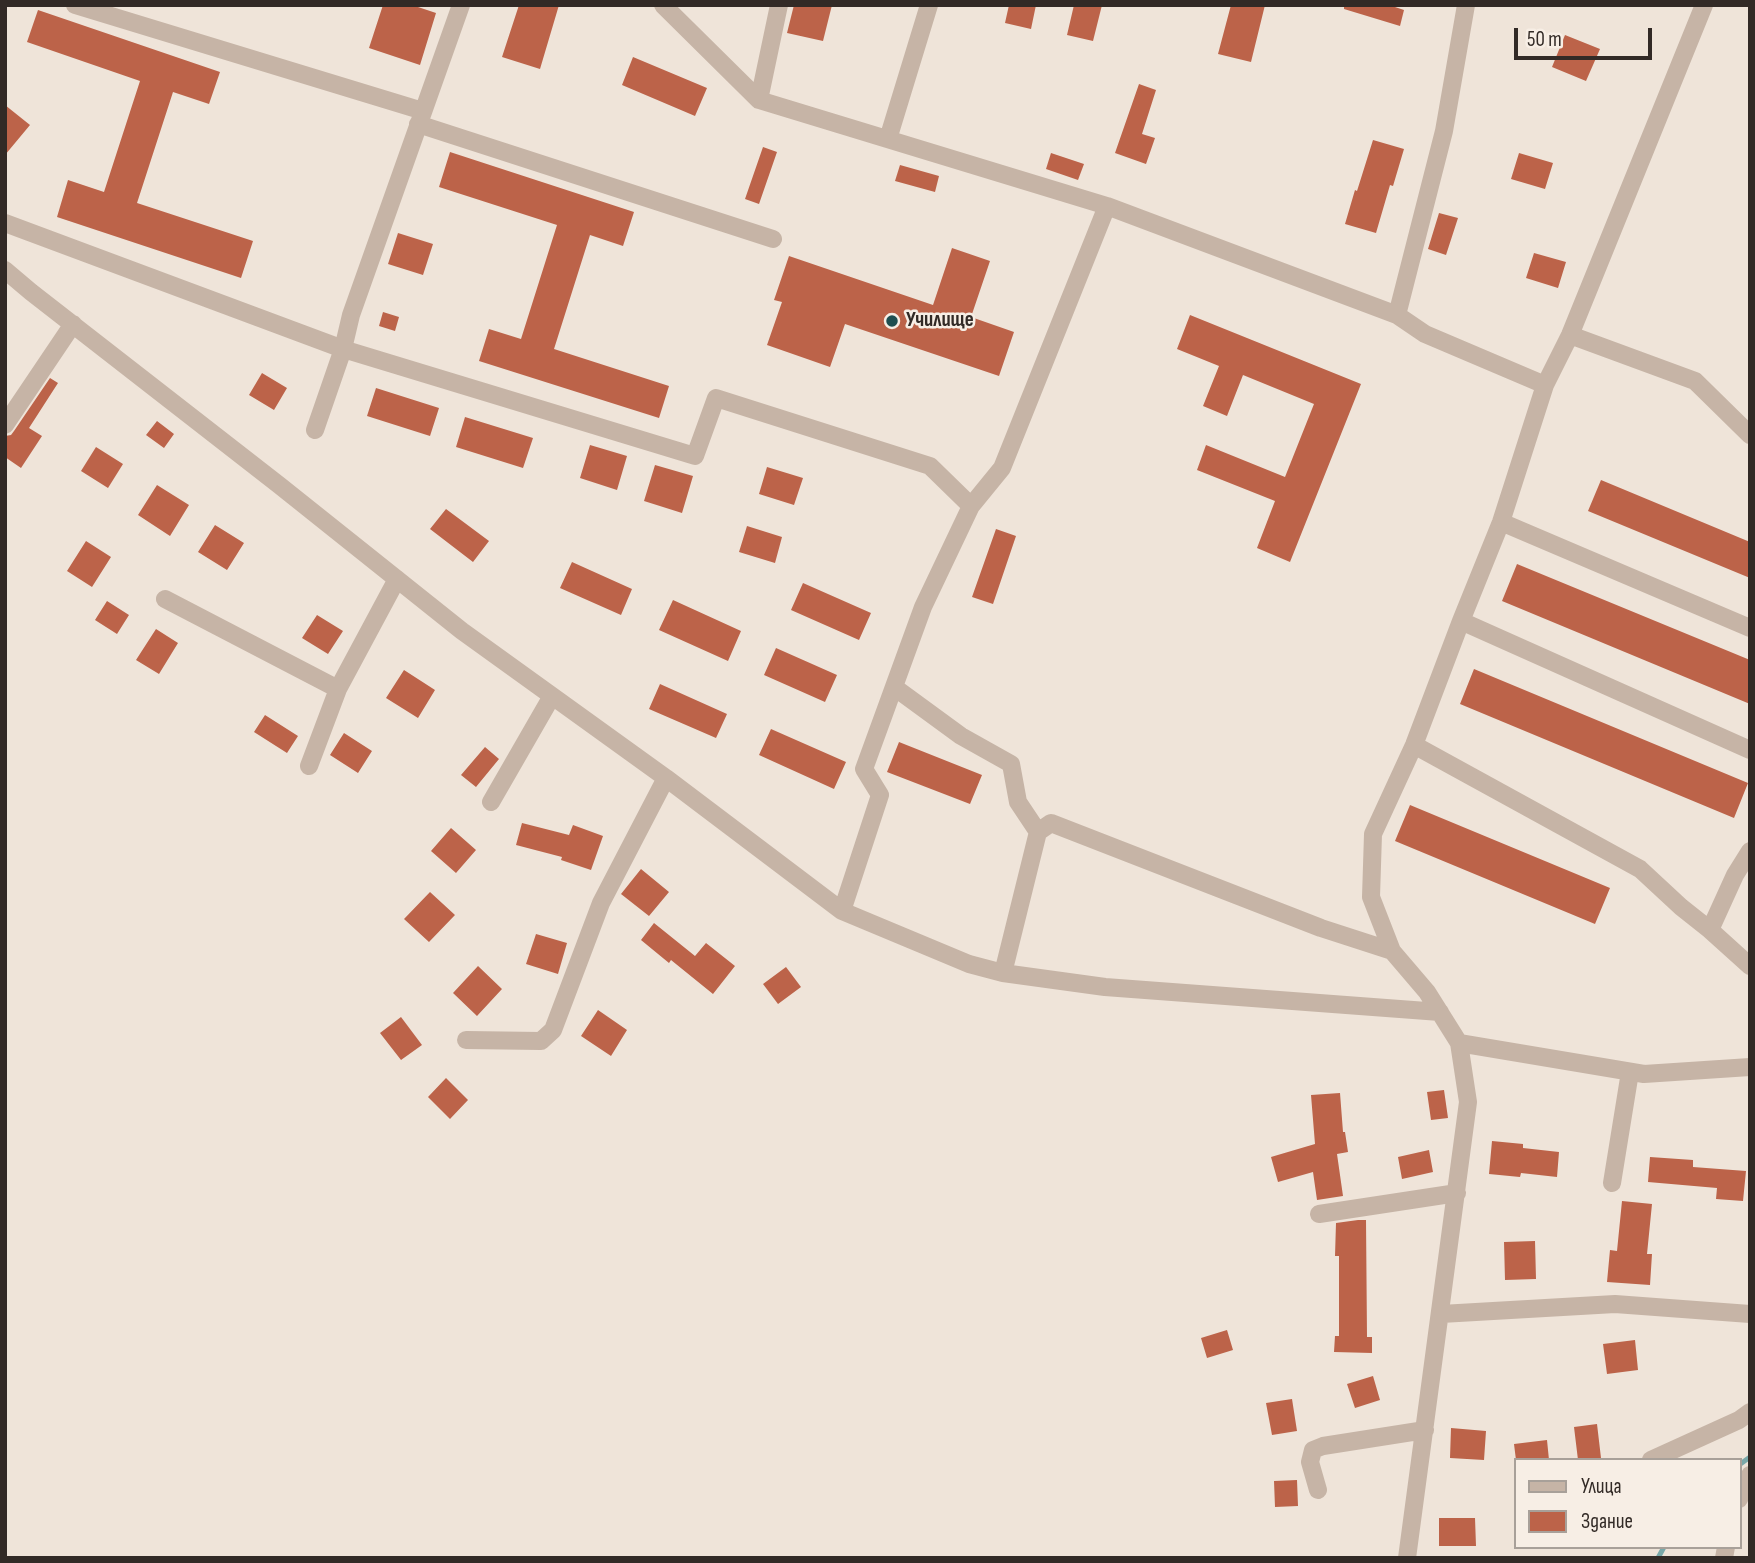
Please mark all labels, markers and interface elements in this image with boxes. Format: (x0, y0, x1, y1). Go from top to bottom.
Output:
scale bar (1517, 14, 1655, 58)
text: 50 m (1527, 27, 1562, 52)
place label: Училище (906, 308, 974, 334)
marker: Училище (884, 313, 900, 329)
legend (1514, 1458, 1741, 1549)
text: Улица (1581, 1474, 1622, 1499)
text: Здание (1581, 1509, 1633, 1534)

